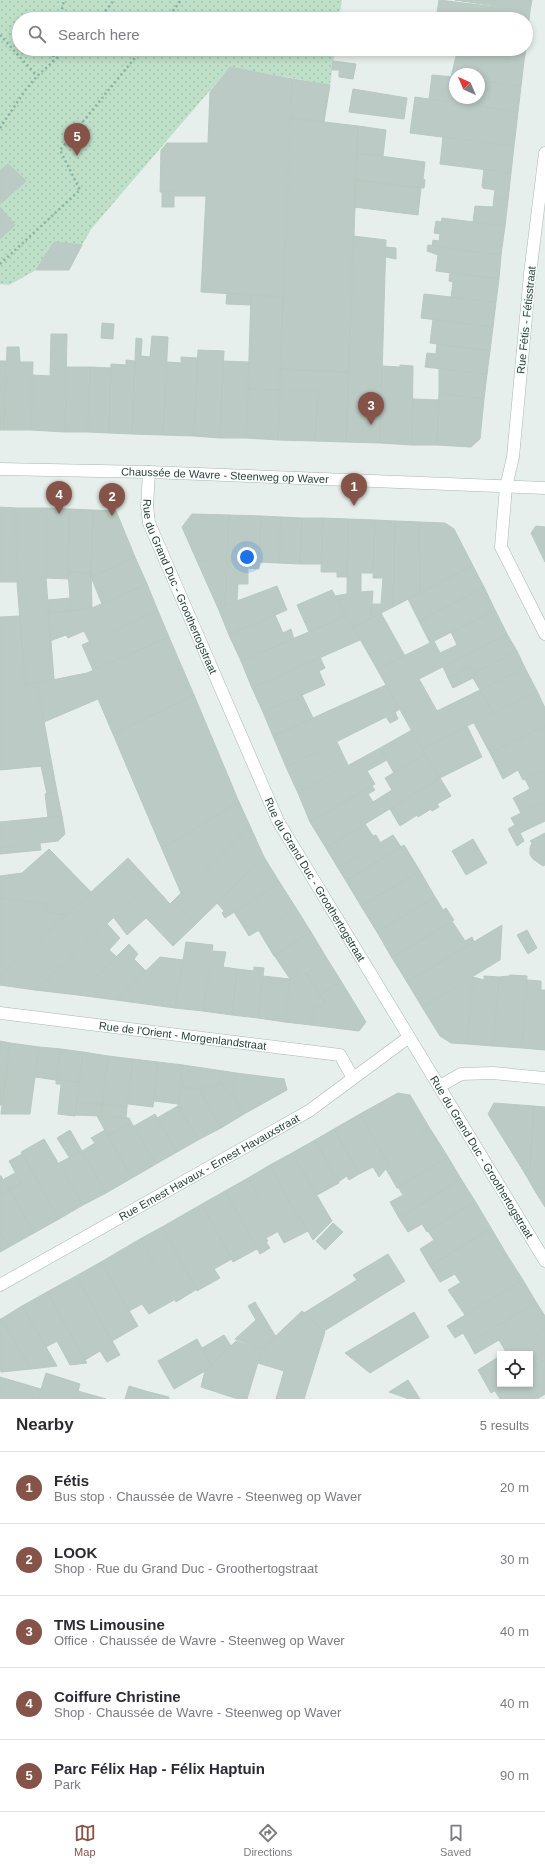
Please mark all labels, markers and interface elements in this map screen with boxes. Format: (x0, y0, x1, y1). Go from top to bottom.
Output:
search box (12, 12, 533, 56)
icon: search (26, 23, 48, 45)
text: Search here (58, 26, 140, 43)
north arrow (449, 68, 485, 104)
pin: 5 (64, 123, 90, 156)
street label: Rue Fétis - Fétisstraat (514, 266, 538, 374)
pin: 3 (358, 392, 384, 425)
street label: Chaussée de Wavre - Steenweg op Waver (121, 465, 329, 485)
pin: 1 (341, 473, 367, 506)
pin: 4 (46, 481, 72, 514)
pin: 2 (99, 483, 125, 516)
street label: Rue du Grand Duc - Groothertogstraat (141, 499, 220, 676)
your location (237, 547, 257, 567)
street label: Rue du Grand Duc - Groothertogstraat (263, 796, 368, 964)
street label: Rue de l'Orient - Morgenlandstraat (98, 1019, 267, 1052)
street label: Rue du Grand Duc - Groothertogstraat (428, 1074, 536, 1241)
street label: Rue Ernest Havaux - Ernest Havauxstraat (117, 1112, 301, 1223)
map controls (497, 1351, 533, 1387)
button: locate (497, 1351, 533, 1387)
text: Nearby (16, 1415, 74, 1434)
text: 5 results (480, 1418, 529, 1433)
text: Fétis (54, 1472, 89, 1489)
text: 1 (25, 1480, 33, 1495)
text: 20 m (500, 1480, 529, 1495)
text: Bus stop · Chaussée de Wavre - Steenweg op Waver (54, 1489, 362, 1504)
text: LOOK (54, 1544, 97, 1561)
text: 2 (25, 1552, 33, 1567)
text: 30 m (500, 1552, 529, 1567)
text: Shop · Rue du Grand Duc - Groothertogstraat (54, 1561, 318, 1576)
text: TMS Limousine (54, 1616, 165, 1633)
text: 3 (25, 1624, 33, 1639)
text: 40 m (500, 1624, 529, 1639)
text: Office · Chaussée de Wavre - Steenweg op Waver (54, 1633, 345, 1648)
text: Coiffure Christine (54, 1688, 181, 1705)
text: 4 (25, 1696, 33, 1711)
text: 40 m (500, 1696, 529, 1711)
text: Shop · Chaussée de Wavre - Steenweg op Waver (54, 1705, 341, 1720)
text: Parc Félix Hap - Félix Haptuin (54, 1760, 265, 1777)
text: 5 (25, 1768, 33, 1783)
text: 90 m (500, 1768, 529, 1783)
text: Park (54, 1777, 81, 1792)
tab: Map (74, 1822, 96, 1858)
tab: Directions (243, 1822, 292, 1858)
tab: Saved (440, 1822, 471, 1858)

